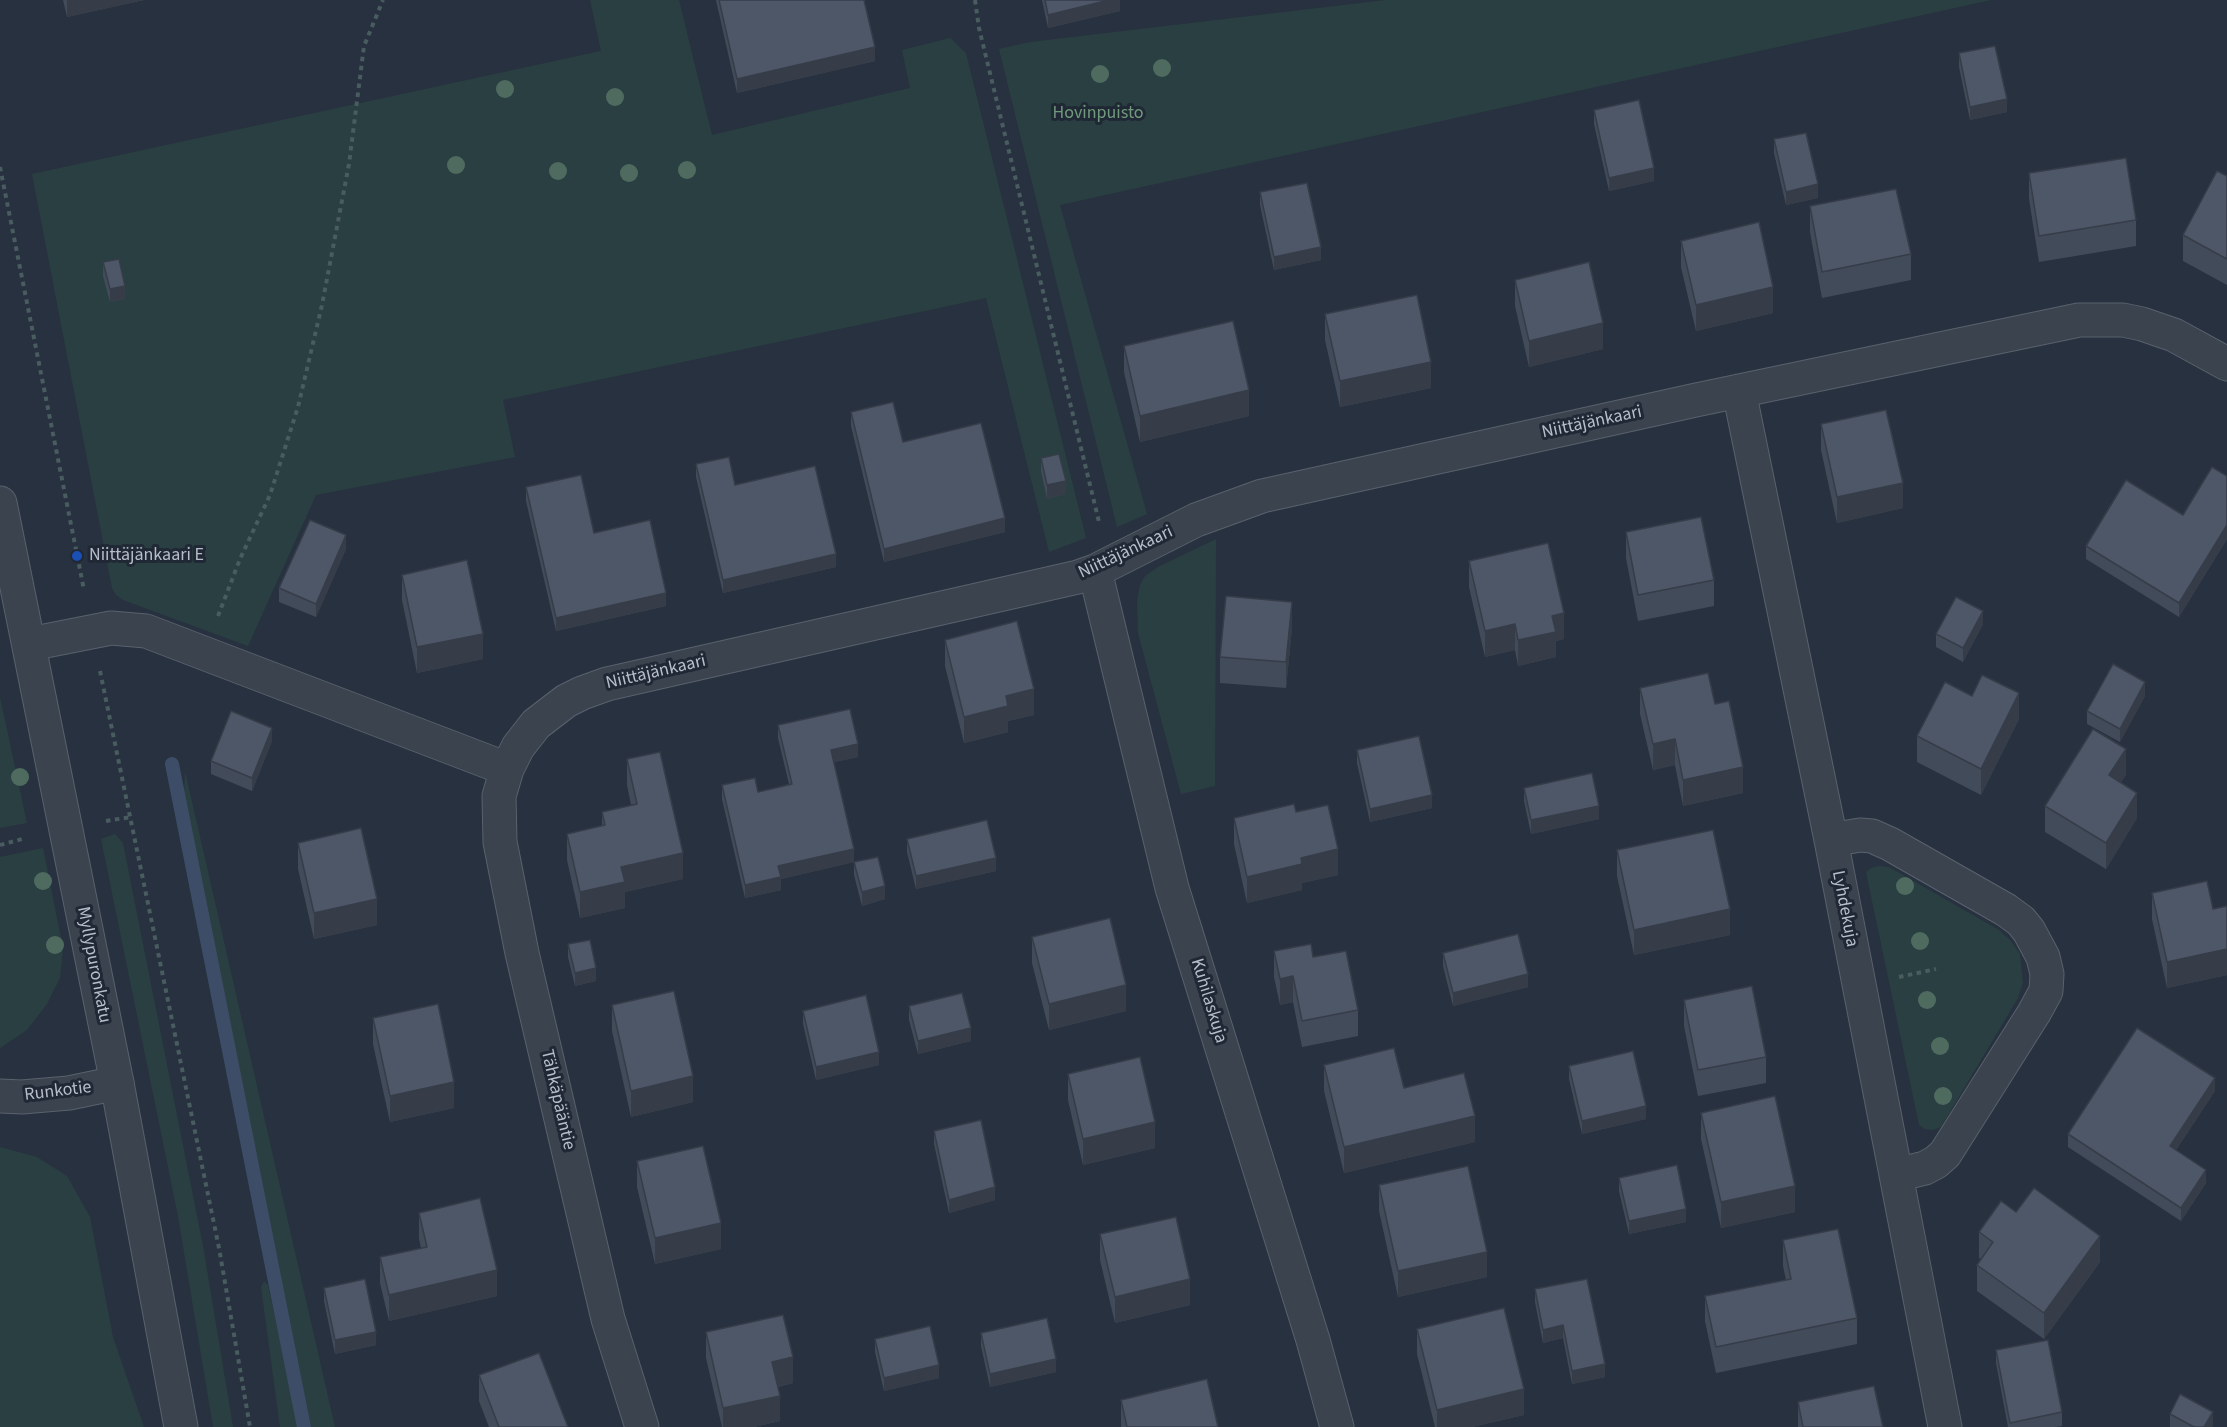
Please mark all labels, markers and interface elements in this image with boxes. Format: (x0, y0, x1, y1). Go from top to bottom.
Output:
park label: Hovinpuisto (1052, 103, 1144, 125)
street label: Niittäjänkaari (1540, 402, 1644, 444)
street label: Niittäjänkaari (1075, 522, 1177, 584)
place label: Niittäjänkaari E (89, 545, 204, 567)
marker: Niittäjänkaari E (70, 549, 84, 563)
street label: Niittäjänkaari (604, 651, 708, 695)
street label: Lyhdekuja (1826, 869, 1862, 949)
street label: Myllypuronkatu (71, 905, 115, 1025)
street label: Kuhilaskuja (1185, 956, 1231, 1046)
street label: Tähkäpääntie (535, 1048, 579, 1152)
street label: Runkotie (23, 1077, 93, 1107)

